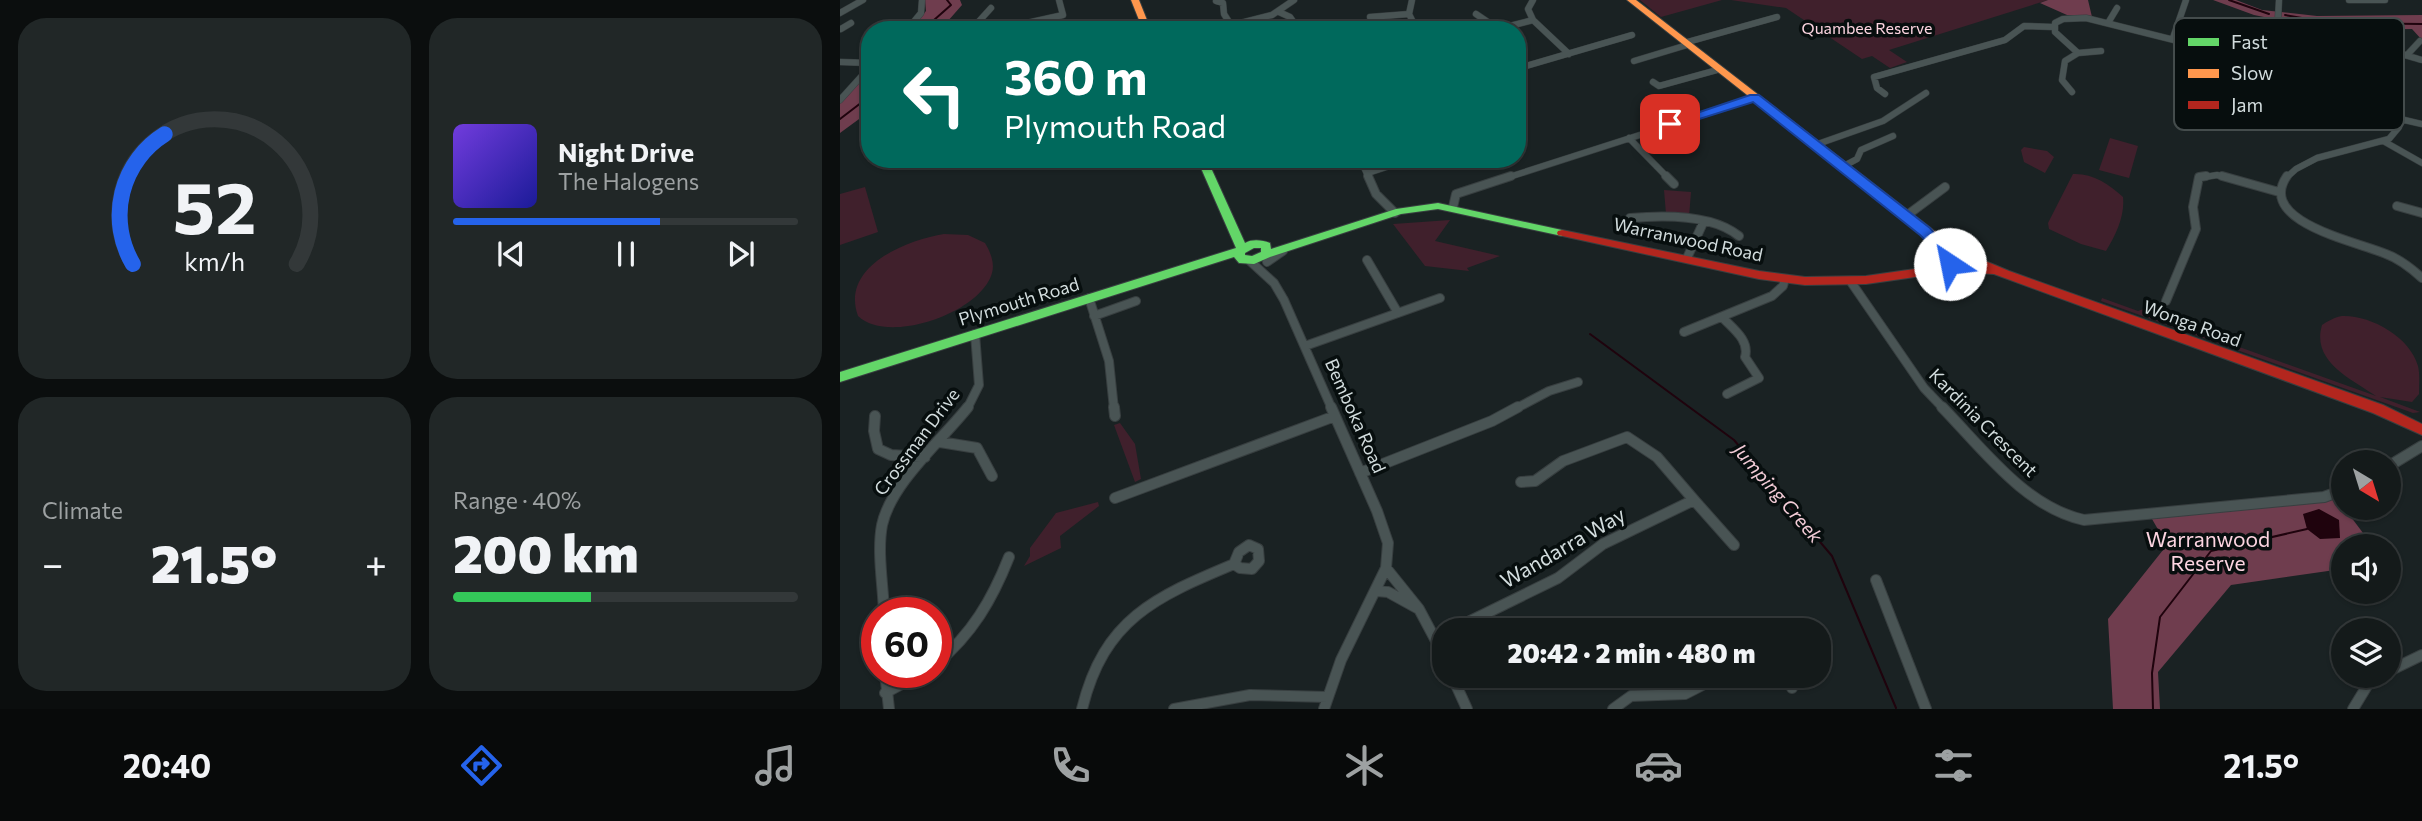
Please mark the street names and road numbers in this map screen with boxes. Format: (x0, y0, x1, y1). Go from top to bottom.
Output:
street label: Warranwood Road (1612, 212, 1765, 266)
street label: Plymouth Road (956, 272, 1082, 330)
street label: Wonga Road (2140, 295, 2244, 351)
street label: Bemboka Road (1321, 355, 1391, 476)
street label: Kardinia Crescent (1925, 364, 2042, 481)
street label: Crossman Drive (869, 383, 964, 499)
street label: Wandarra Way (1495, 501, 1629, 593)

